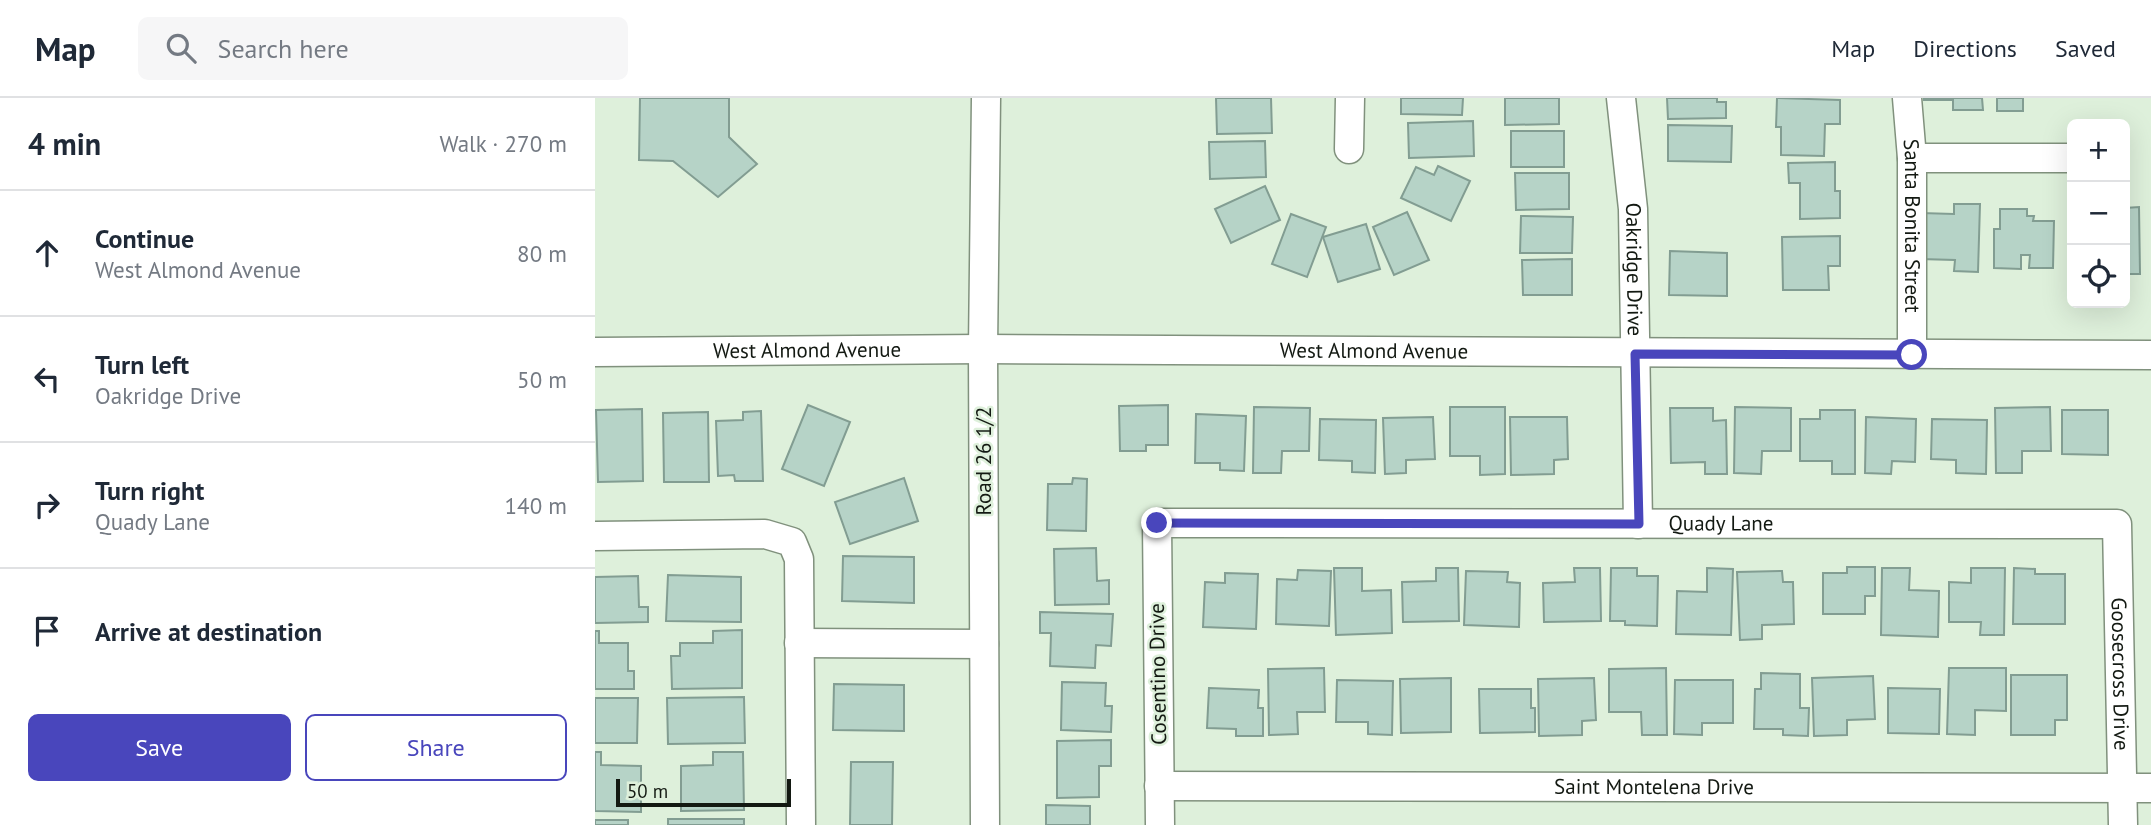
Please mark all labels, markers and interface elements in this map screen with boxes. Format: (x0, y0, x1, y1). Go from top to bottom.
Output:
search box (138, 17, 628, 80)
text: Map (35, 27, 96, 70)
icon: search (162, 29, 200, 67)
text: Search here (218, 32, 349, 65)
text: Map (1831, 33, 1875, 64)
text: Directions (1913, 33, 2017, 64)
text: Saved (2055, 33, 2116, 64)
map controls (2067, 119, 2130, 308)
button: + (2067, 119, 2130, 182)
text: 4 min (28, 124, 101, 163)
text: Walk · 270 m (440, 129, 567, 158)
street label: Santa Bonita Street (1897, 138, 1926, 313)
button: − (2067, 182, 2130, 245)
street label: Oakridge Drive (1620, 202, 1649, 336)
text: Continue (95, 222, 194, 255)
icon: ahead (28, 234, 66, 272)
text: 80 m (517, 239, 567, 268)
button: locate (2067, 245, 2130, 308)
text: West Almond Avenue (95, 255, 301, 284)
street label: West Almond Avenue (713, 336, 901, 364)
street label: West Almond Avenue (1280, 337, 1468, 364)
route start (1896, 339, 1927, 370)
text: Turn left (95, 348, 189, 381)
icon: left (28, 360, 66, 398)
text: 50 m (517, 365, 567, 394)
text: Oakridge Drive (95, 381, 241, 410)
street label: Road 26 1/2 (970, 407, 997, 515)
text: Turn right (95, 474, 204, 507)
icon: right (28, 486, 66, 524)
text: 140 m (505, 491, 567, 520)
text: Quady Lane (95, 507, 210, 536)
route end (1141, 507, 1172, 538)
street label: Quady Lane (1668, 510, 1774, 537)
street label: Goosecross Drive (2105, 597, 2136, 751)
street label: Cosentino Drive (1143, 603, 1172, 745)
icon: arrive (28, 612, 66, 650)
text: Arrive at destination (95, 615, 322, 648)
button: Save (28, 714, 291, 781)
button: Share (305, 714, 567, 781)
street label: Saint Montelena Drive (1554, 773, 1754, 800)
scale bar (616, 776, 791, 808)
text: 50 m (627, 779, 668, 803)

